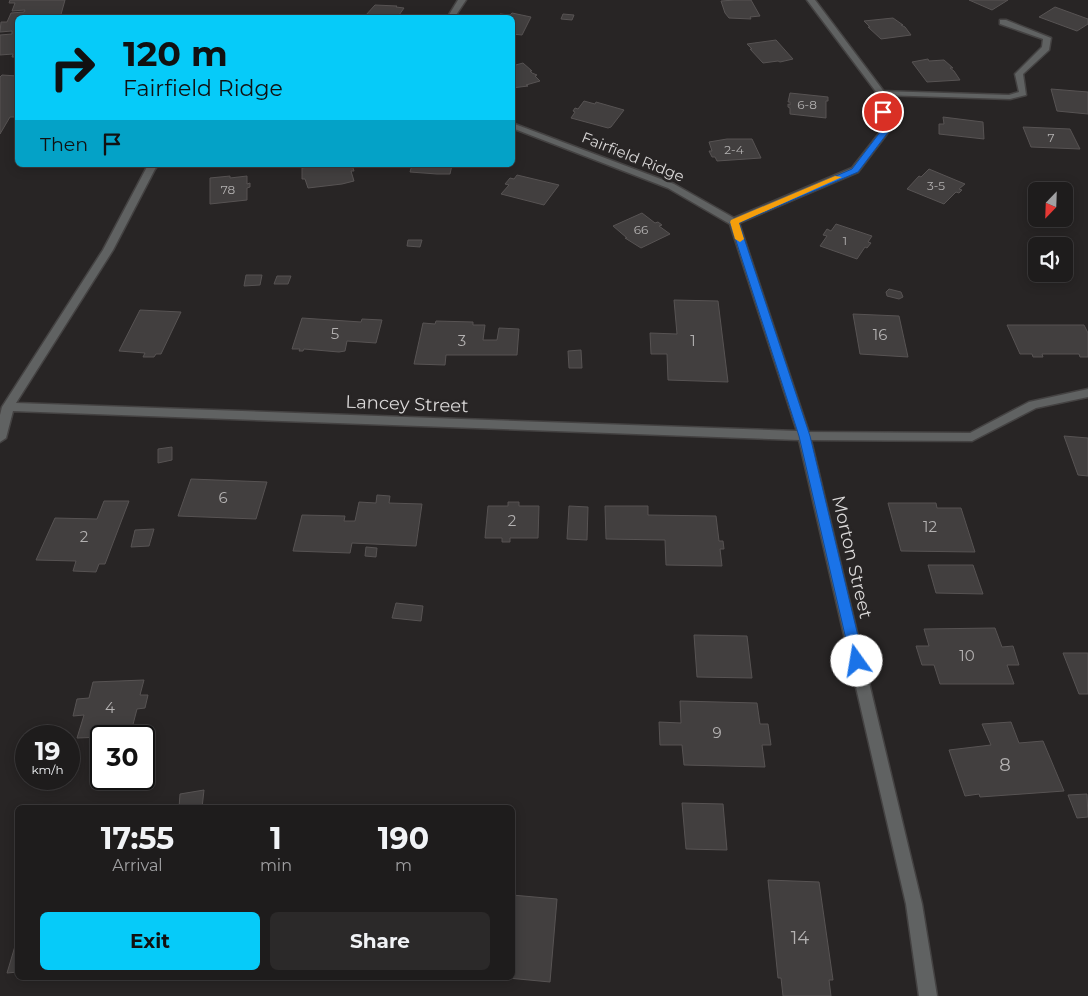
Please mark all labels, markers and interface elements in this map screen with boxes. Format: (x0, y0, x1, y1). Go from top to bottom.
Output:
text: 120 m (123, 32, 228, 75)
icon: right (40, 35, 105, 100)
text: Fairfield Ridge (123, 75, 283, 102)
pin (862, 91, 904, 133)
house number: 6-8 (797, 97, 817, 112)
icon: arrive (869, 98, 897, 126)
street label: Fairfield Ridge (579, 127, 687, 186)
icon: arrive (98, 130, 126, 158)
house number: 7 (1047, 130, 1055, 145)
text: Then (40, 133, 88, 156)
house number: 2-4 (724, 142, 744, 157)
house number: 3-5 (927, 178, 945, 193)
house number: 78 (221, 182, 236, 197)
north arrow (1028, 182, 1072, 228)
map controls (1028, 182, 1073, 282)
house number: 66 (634, 222, 648, 237)
house number: 1 (843, 233, 847, 248)
button: sound (1028, 237, 1073, 282)
house number: 5 (331, 324, 339, 343)
house number: 16 (873, 325, 887, 344)
house number: 3 (458, 331, 466, 350)
house number: 1 (690, 331, 696, 350)
street label: Lancey Street (345, 391, 469, 417)
house number: 6 (218, 488, 228, 507)
street label: Morton Street (827, 493, 877, 621)
house number: 2 (508, 511, 516, 530)
house number: 12 (923, 517, 937, 536)
house number: 2 (80, 527, 88, 546)
position arrow (830, 634, 882, 686)
house number: 10 (959, 646, 975, 665)
house number: 4 (105, 698, 115, 717)
house number: 9 (712, 723, 722, 742)
speed limit sign: 30 (90, 725, 155, 790)
text: 19 (35, 736, 60, 766)
house number: 8 (999, 754, 1011, 776)
text: km/h (31, 762, 64, 777)
text: 17:55 (101, 820, 174, 857)
text: 1 (270, 820, 282, 857)
text: 190 (378, 820, 429, 857)
text: Arrival (112, 856, 163, 875)
text: min (260, 856, 292, 875)
text: m (395, 856, 412, 875)
button: Exit (40, 912, 260, 970)
button: Share (270, 912, 490, 970)
house number: 14 (791, 927, 809, 949)

